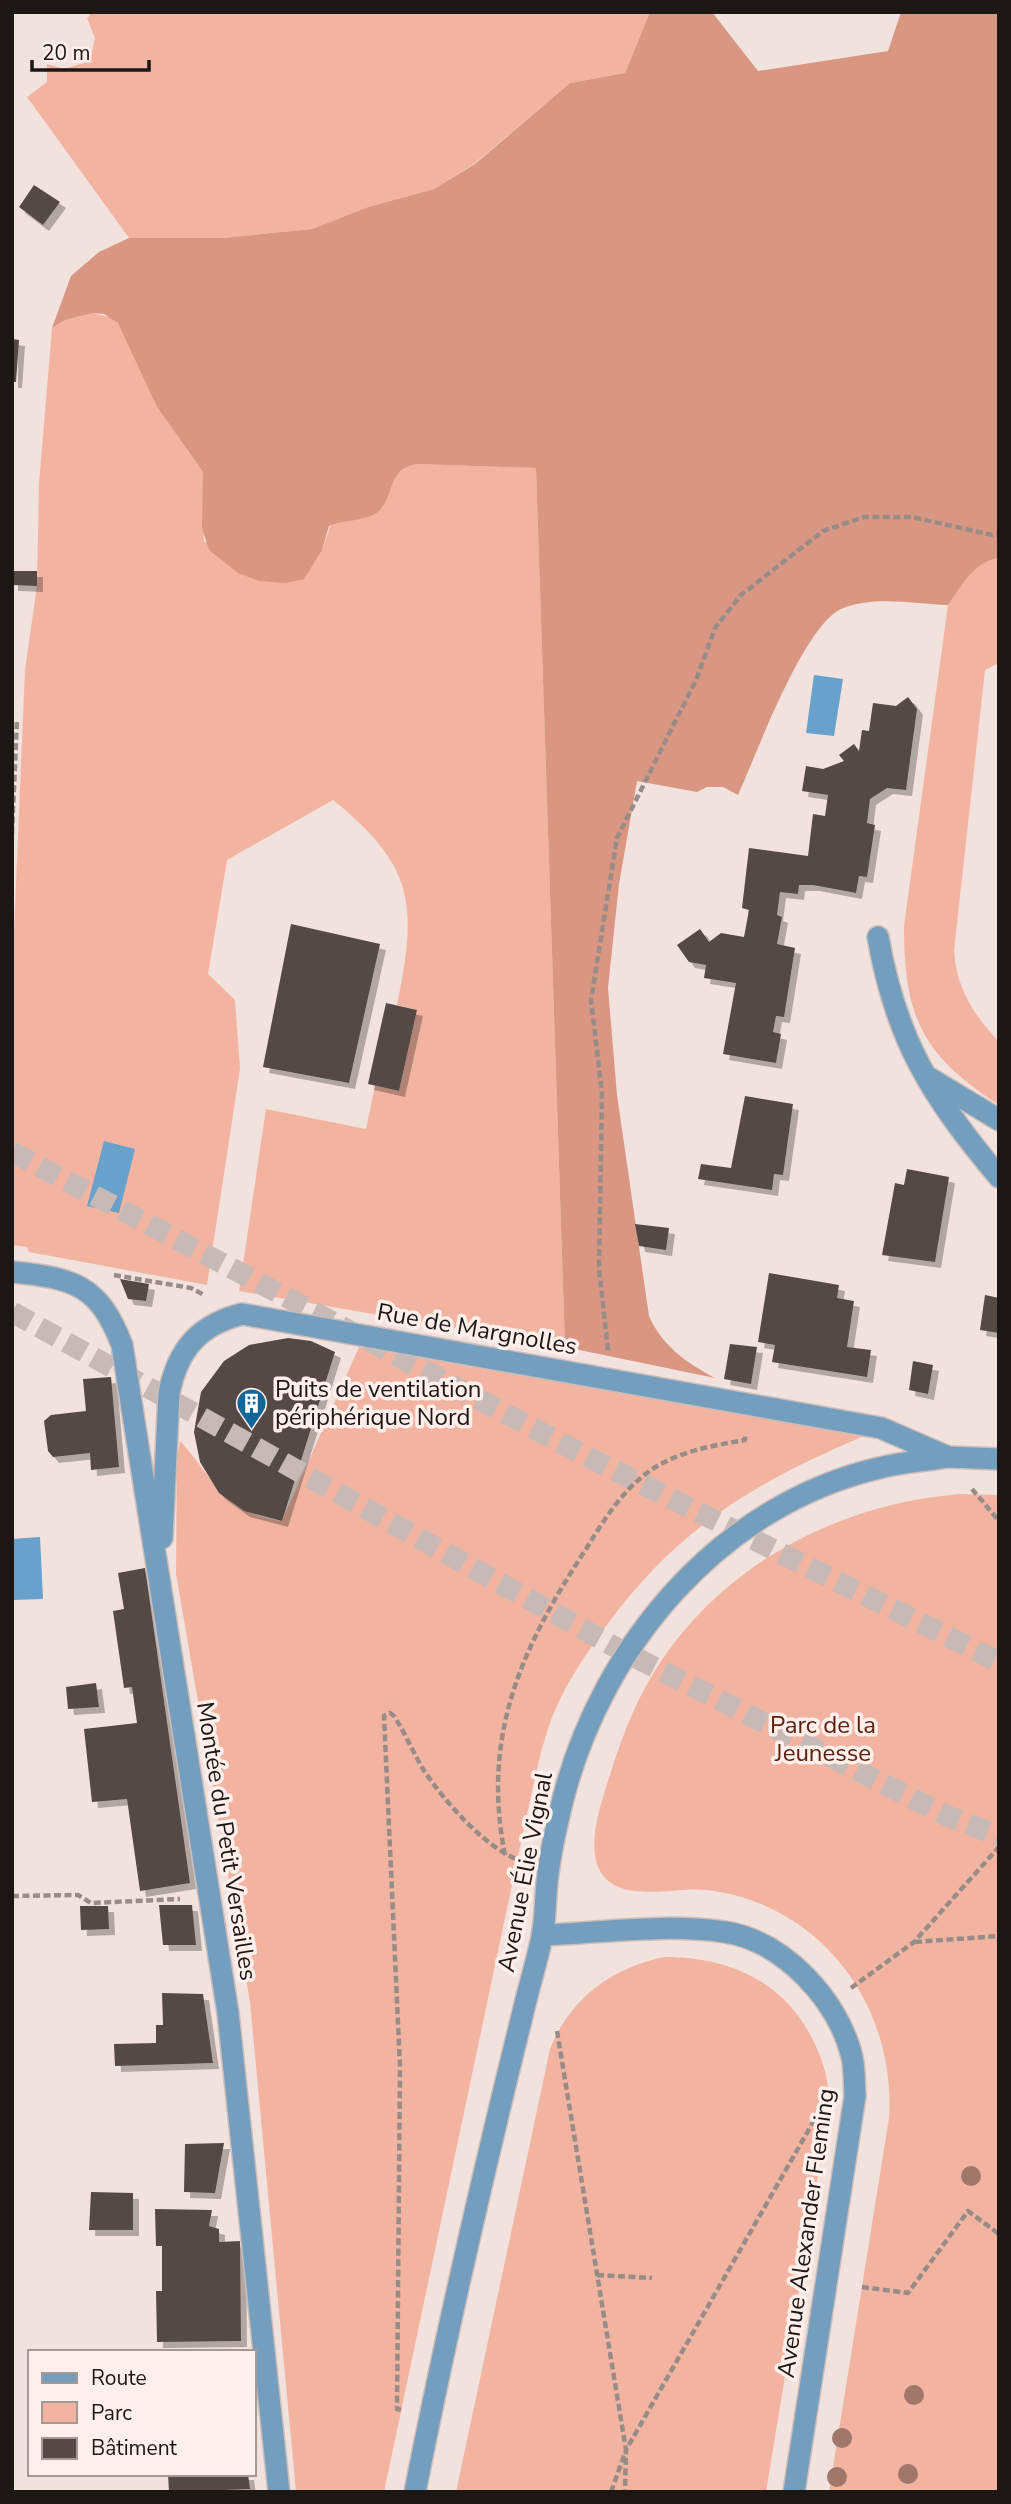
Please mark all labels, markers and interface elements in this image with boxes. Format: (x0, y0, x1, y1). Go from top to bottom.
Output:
scale bar (32, 28, 149, 72)
text: 20 m (42, 39, 91, 67)
street label: Rue de Margnolles (375, 1296, 579, 1362)
place label: Puits de ventilation périphérique Nord (275, 1373, 481, 1433)
building icon: Puits de ventilation périphérique Nord (235, 1386, 269, 1430)
street label: Montée du Petit Versailles (189, 1699, 265, 1983)
park label: Parc de la Jeunesse (770, 1709, 876, 1769)
street label: Avenue Élie Vignal (490, 1769, 560, 1975)
street label: Avenue Alexander Fleming (770, 2086, 842, 2380)
legend (28, 2350, 256, 2476)
text: Route (91, 2364, 147, 2392)
text: Parc (91, 2399, 132, 2427)
text: Bâtiment (91, 2434, 178, 2462)

